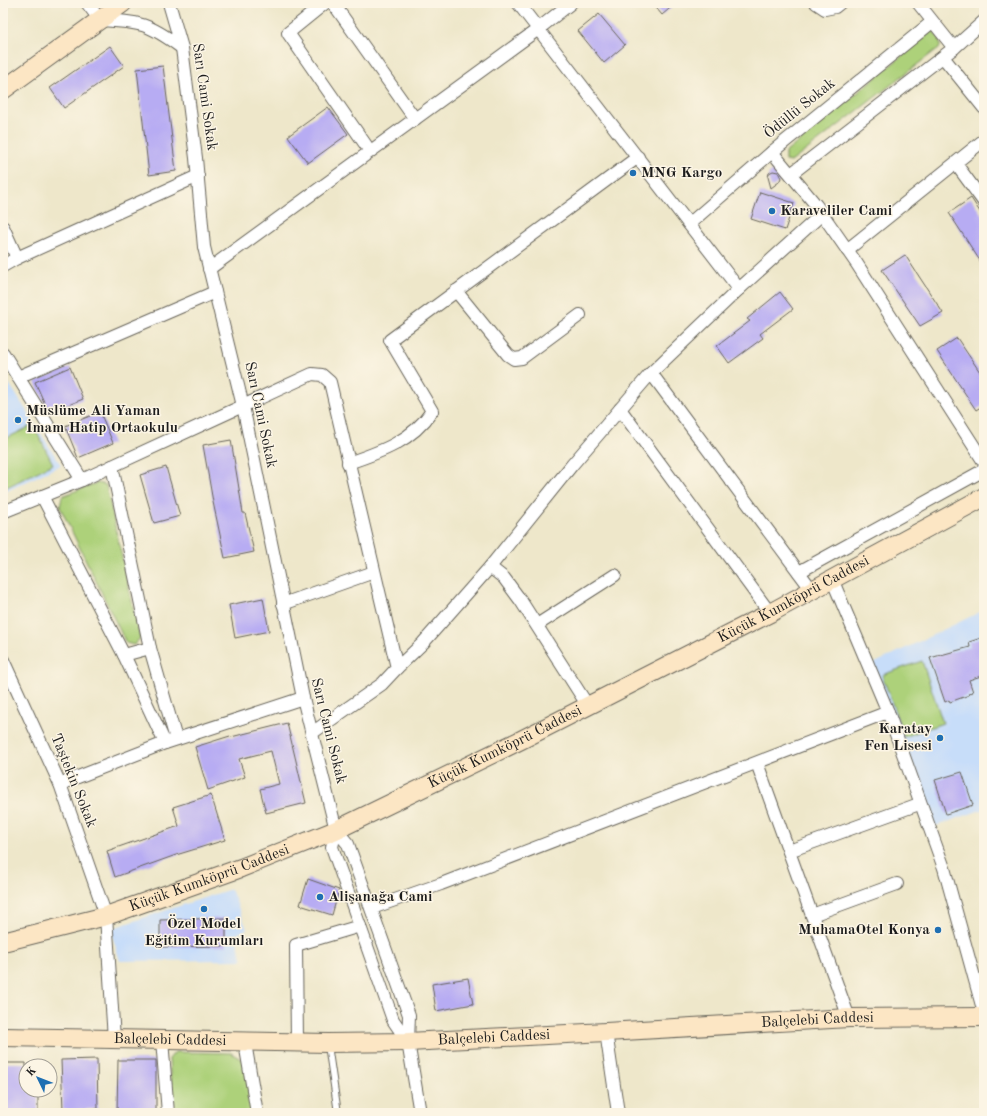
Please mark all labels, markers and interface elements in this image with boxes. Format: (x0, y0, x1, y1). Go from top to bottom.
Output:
street label: Sarı Cami Sokak (189, 42, 219, 152)
street label: Ödüllü Sokak (760, 74, 838, 142)
place label: MNG Kargo (641, 166, 722, 181)
marker: MNG Kargo (628, 168, 638, 178)
place label: Karaveliler Cami (780, 204, 892, 219)
marker: Karaveliler Cami (767, 206, 777, 216)
street label: Sarı Cami Sokak (241, 360, 279, 470)
place label: Müslüme Ali Yaman İmam Hatip Ortaokulu (26, 404, 178, 436)
marker: Müslüme Ali Yaman İmam Hatip Ortaokulu (13, 415, 23, 425)
street label: Küçük Kumköprü Caddesi (715, 553, 872, 646)
street label: Sarı Cami Sokak (308, 677, 348, 786)
street label: Küçük Kumköprü Caddesi (426, 703, 584, 791)
place label: Karatay Fen Lisesi (864, 722, 932, 754)
street label: Taştekin Sokak (47, 732, 99, 830)
marker: Karatay Fen Lisesi (935, 733, 945, 743)
street label: Küçük Kumköprü Caddesi (127, 842, 291, 915)
place label: Alişanağa Cami (328, 890, 433, 905)
marker: Alişanağa Cami (315, 892, 325, 902)
marker: Özel Model Eğitim Kurumları (199, 904, 209, 914)
place label: Özel Model Eğitim Kurumları (145, 914, 263, 949)
place label: MuhamaOtel Konya (798, 923, 930, 938)
marker: MuhamaOtel Konya (933, 925, 943, 935)
street label: Balçelebi Caddesi (761, 1010, 874, 1031)
street label: Balçelebi Caddesi (437, 1027, 551, 1048)
street label: Balçelebi Caddesi (113, 1032, 227, 1049)
north arrow (18, 1058, 58, 1098)
text: K (25, 1065, 39, 1079)

